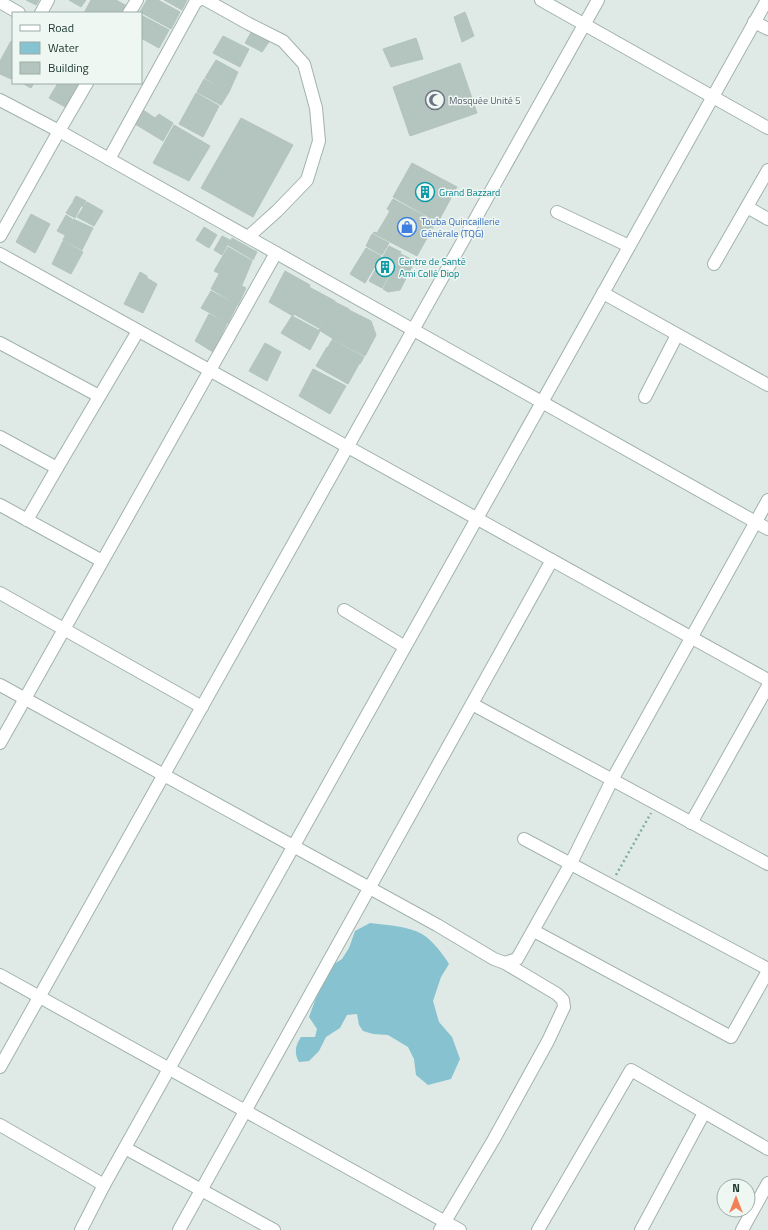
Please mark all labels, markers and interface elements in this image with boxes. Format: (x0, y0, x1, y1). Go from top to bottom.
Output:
legend (12, 12, 142, 84)
text: Road (48, 18, 74, 37)
text: Water (48, 38, 79, 57)
text: Building (48, 58, 89, 77)
mosque icon: Mosquée Unité 5 (424, 89, 446, 111)
place label: Mosquée Unité 5 (449, 93, 521, 108)
building icon: Grand Bazzard (414, 181, 436, 203)
place label: Grand Bazzard (439, 185, 500, 200)
place label: Touba Quincaillerie Générale (TQG) (421, 214, 500, 241)
shop icon: Touba Quincaillerie Générale (TQG) (396, 216, 418, 238)
place label: Centre de Santé Ami Collé Diop (399, 254, 466, 281)
building icon: Centre de Santé Ami Collé Diop (374, 256, 396, 278)
north arrow (716, 1178, 756, 1218)
text: N (732, 1180, 740, 1196)

